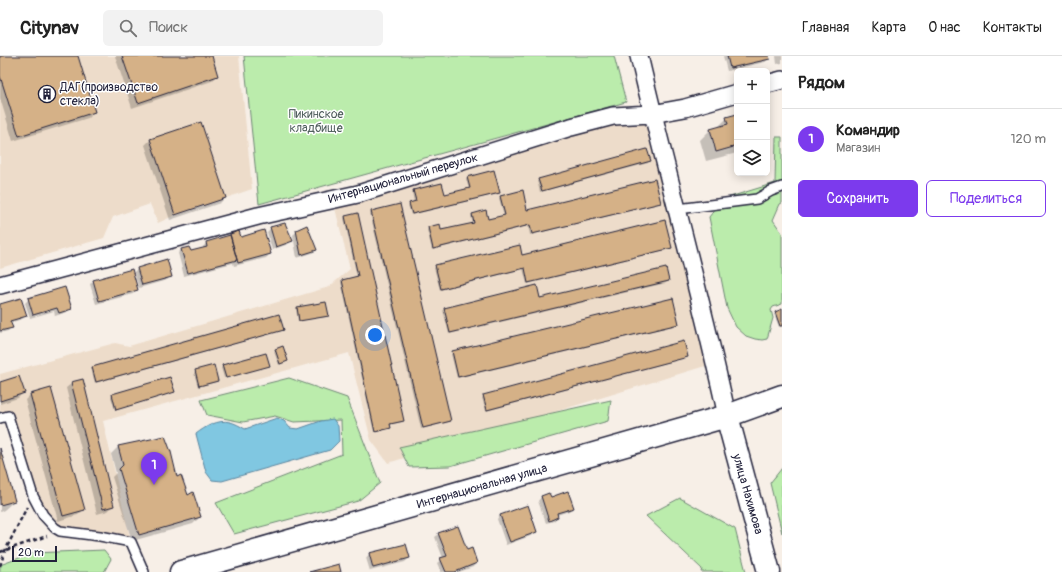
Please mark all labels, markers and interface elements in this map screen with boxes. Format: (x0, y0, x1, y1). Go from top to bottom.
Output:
search box (103, 10, 383, 46)
text: Citynav (20, 16, 79, 40)
icon: search (117, 17, 139, 39)
text: Поиск (149, 18, 188, 37)
text: Главная (802, 19, 849, 36)
text: Карта (871, 19, 906, 36)
text: О нас (928, 19, 961, 36)
text: Контакты (983, 19, 1042, 36)
map controls (734, 68, 770, 176)
button: + (734, 68, 770, 104)
text: Рядом (798, 72, 845, 93)
place label: ДАГ(производство стекла) (59, 80, 158, 109)
building icon: ДАГ(производство стекла) (37, 84, 57, 104)
button: − (734, 104, 770, 140)
park label: Пикинское кладбище (289, 107, 343, 136)
text: Командир (836, 121, 900, 140)
text: 1 (808, 131, 814, 147)
text: 120 m (1010, 131, 1046, 147)
button: layers (734, 140, 770, 176)
text: Магазин (836, 140, 880, 156)
street label: Интернациональный переулок (327, 150, 480, 207)
button: Сохранить (798, 180, 918, 217)
button: Поделиться (926, 180, 1046, 217)
your location (365, 325, 385, 345)
street label: улица Нахимова (729, 451, 766, 536)
pin: 1 (141, 452, 167, 485)
street label: Интернациональная улица (415, 461, 549, 512)
scale bar (12, 544, 57, 563)
text: 20 m (18, 546, 44, 559)

